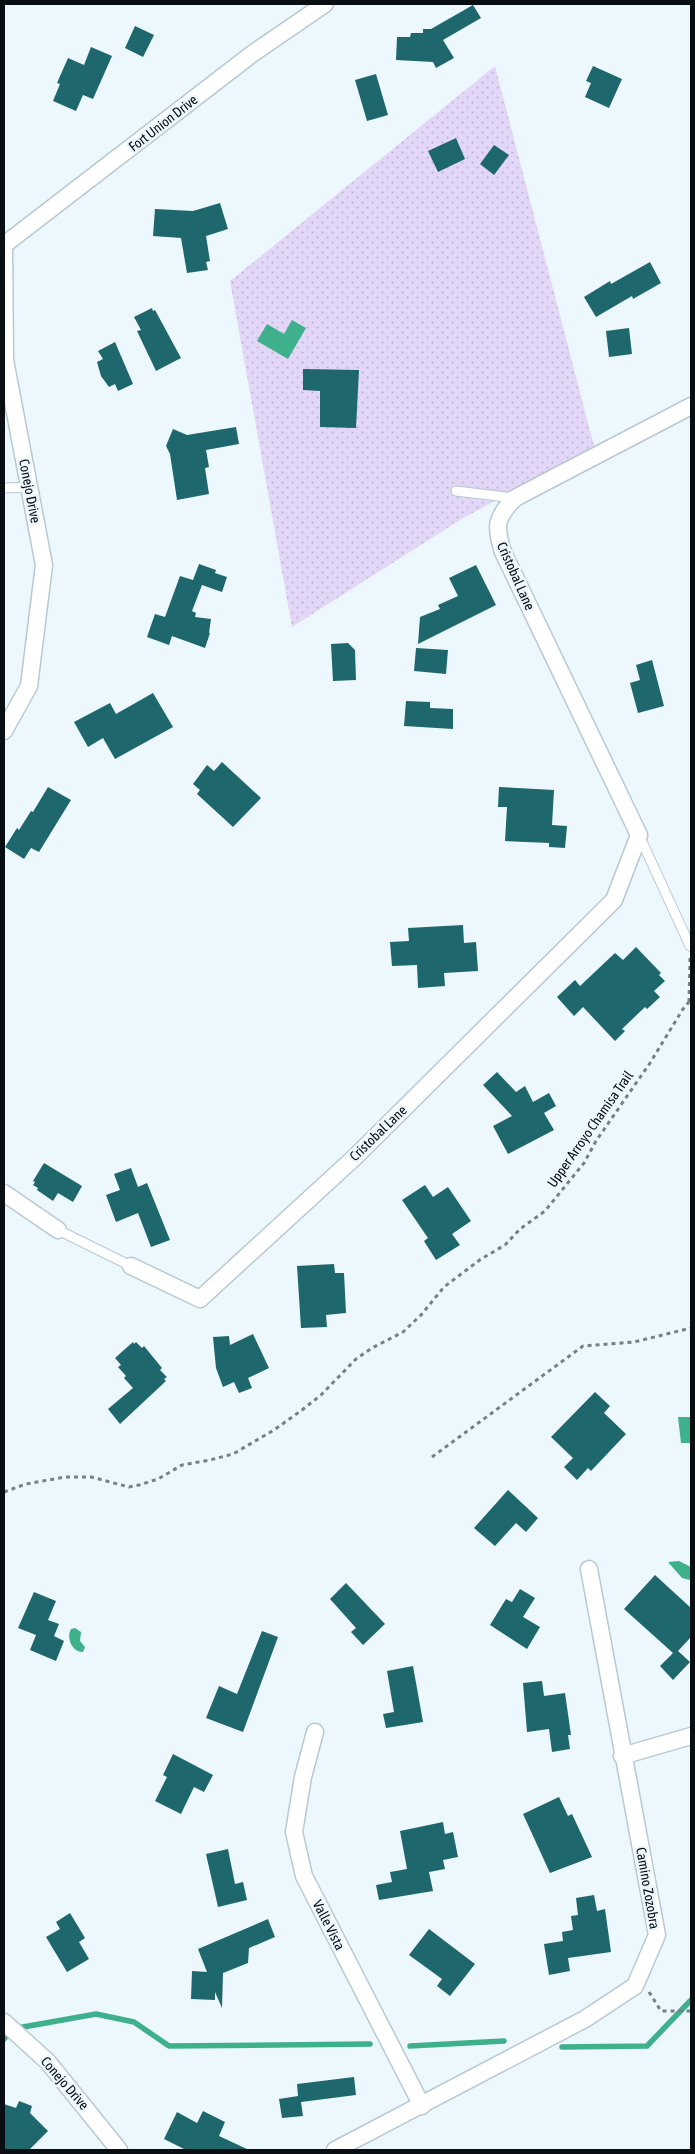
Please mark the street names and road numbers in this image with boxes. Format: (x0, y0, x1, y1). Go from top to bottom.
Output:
street label: Fort Union Drive (126, 91, 200, 155)
street label: Conejo Drive (16, 458, 44, 524)
street label: Cristobal Lane (494, 539, 538, 613)
street label: Upper Arroyo Chamisa Trail (544, 1067, 636, 1190)
street label: Cristobal Lane (346, 1102, 410, 1164)
street label: Camino Zozobra (633, 1846, 663, 1930)
street label: Valle Vista (310, 1897, 348, 1953)
street label: Conejo Drive (38, 2053, 92, 2113)

